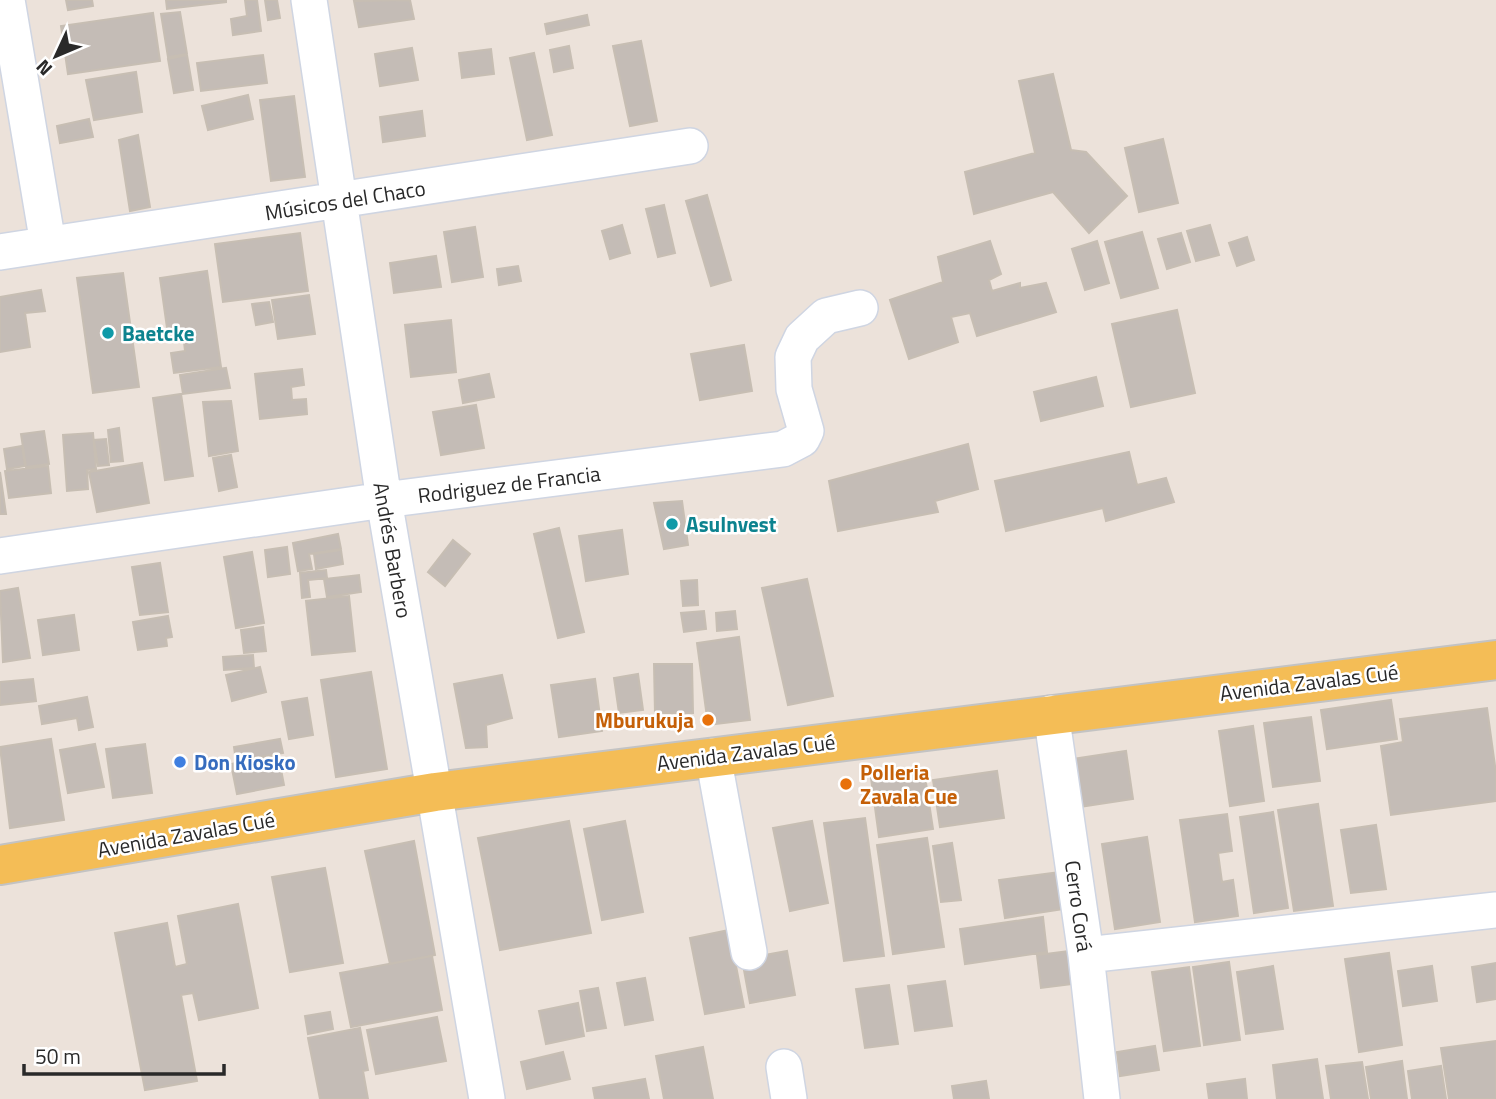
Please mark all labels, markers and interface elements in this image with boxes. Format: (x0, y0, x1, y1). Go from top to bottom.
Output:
north arrow (21, 21, 91, 91)
text: N (28, 53, 58, 83)
street label: Músicos del Chaco (262, 172, 428, 228)
place label: Baetcke (122, 317, 195, 349)
marker: Baetcke (100, 325, 116, 341)
street label: Rodriguez de Francia (416, 457, 603, 511)
street label: Andrés Barbero (365, 480, 421, 620)
place label: AsuInvest (686, 508, 777, 540)
marker: AsuInvest (664, 516, 680, 532)
street label: Avenida Zavalas Cué (1218, 655, 1400, 709)
place label: Mburukuja (595, 704, 694, 736)
marker: Mburukuja (700, 712, 716, 728)
street label: Avenida Zavalas Cué (655, 725, 837, 779)
place label: Don Kiosko (194, 746, 296, 778)
marker: Don Kiosko (172, 754, 188, 770)
place label: Polleria Zavala Cue (860, 756, 957, 812)
marker: Polleria Zavala Cue (838, 776, 854, 792)
street label: Avenida Zavalas Cué (95, 803, 277, 865)
street label: Cerro Corá (1057, 858, 1101, 954)
scale bar (24, 1032, 224, 1076)
text: 50 m (35, 1040, 81, 1072)

